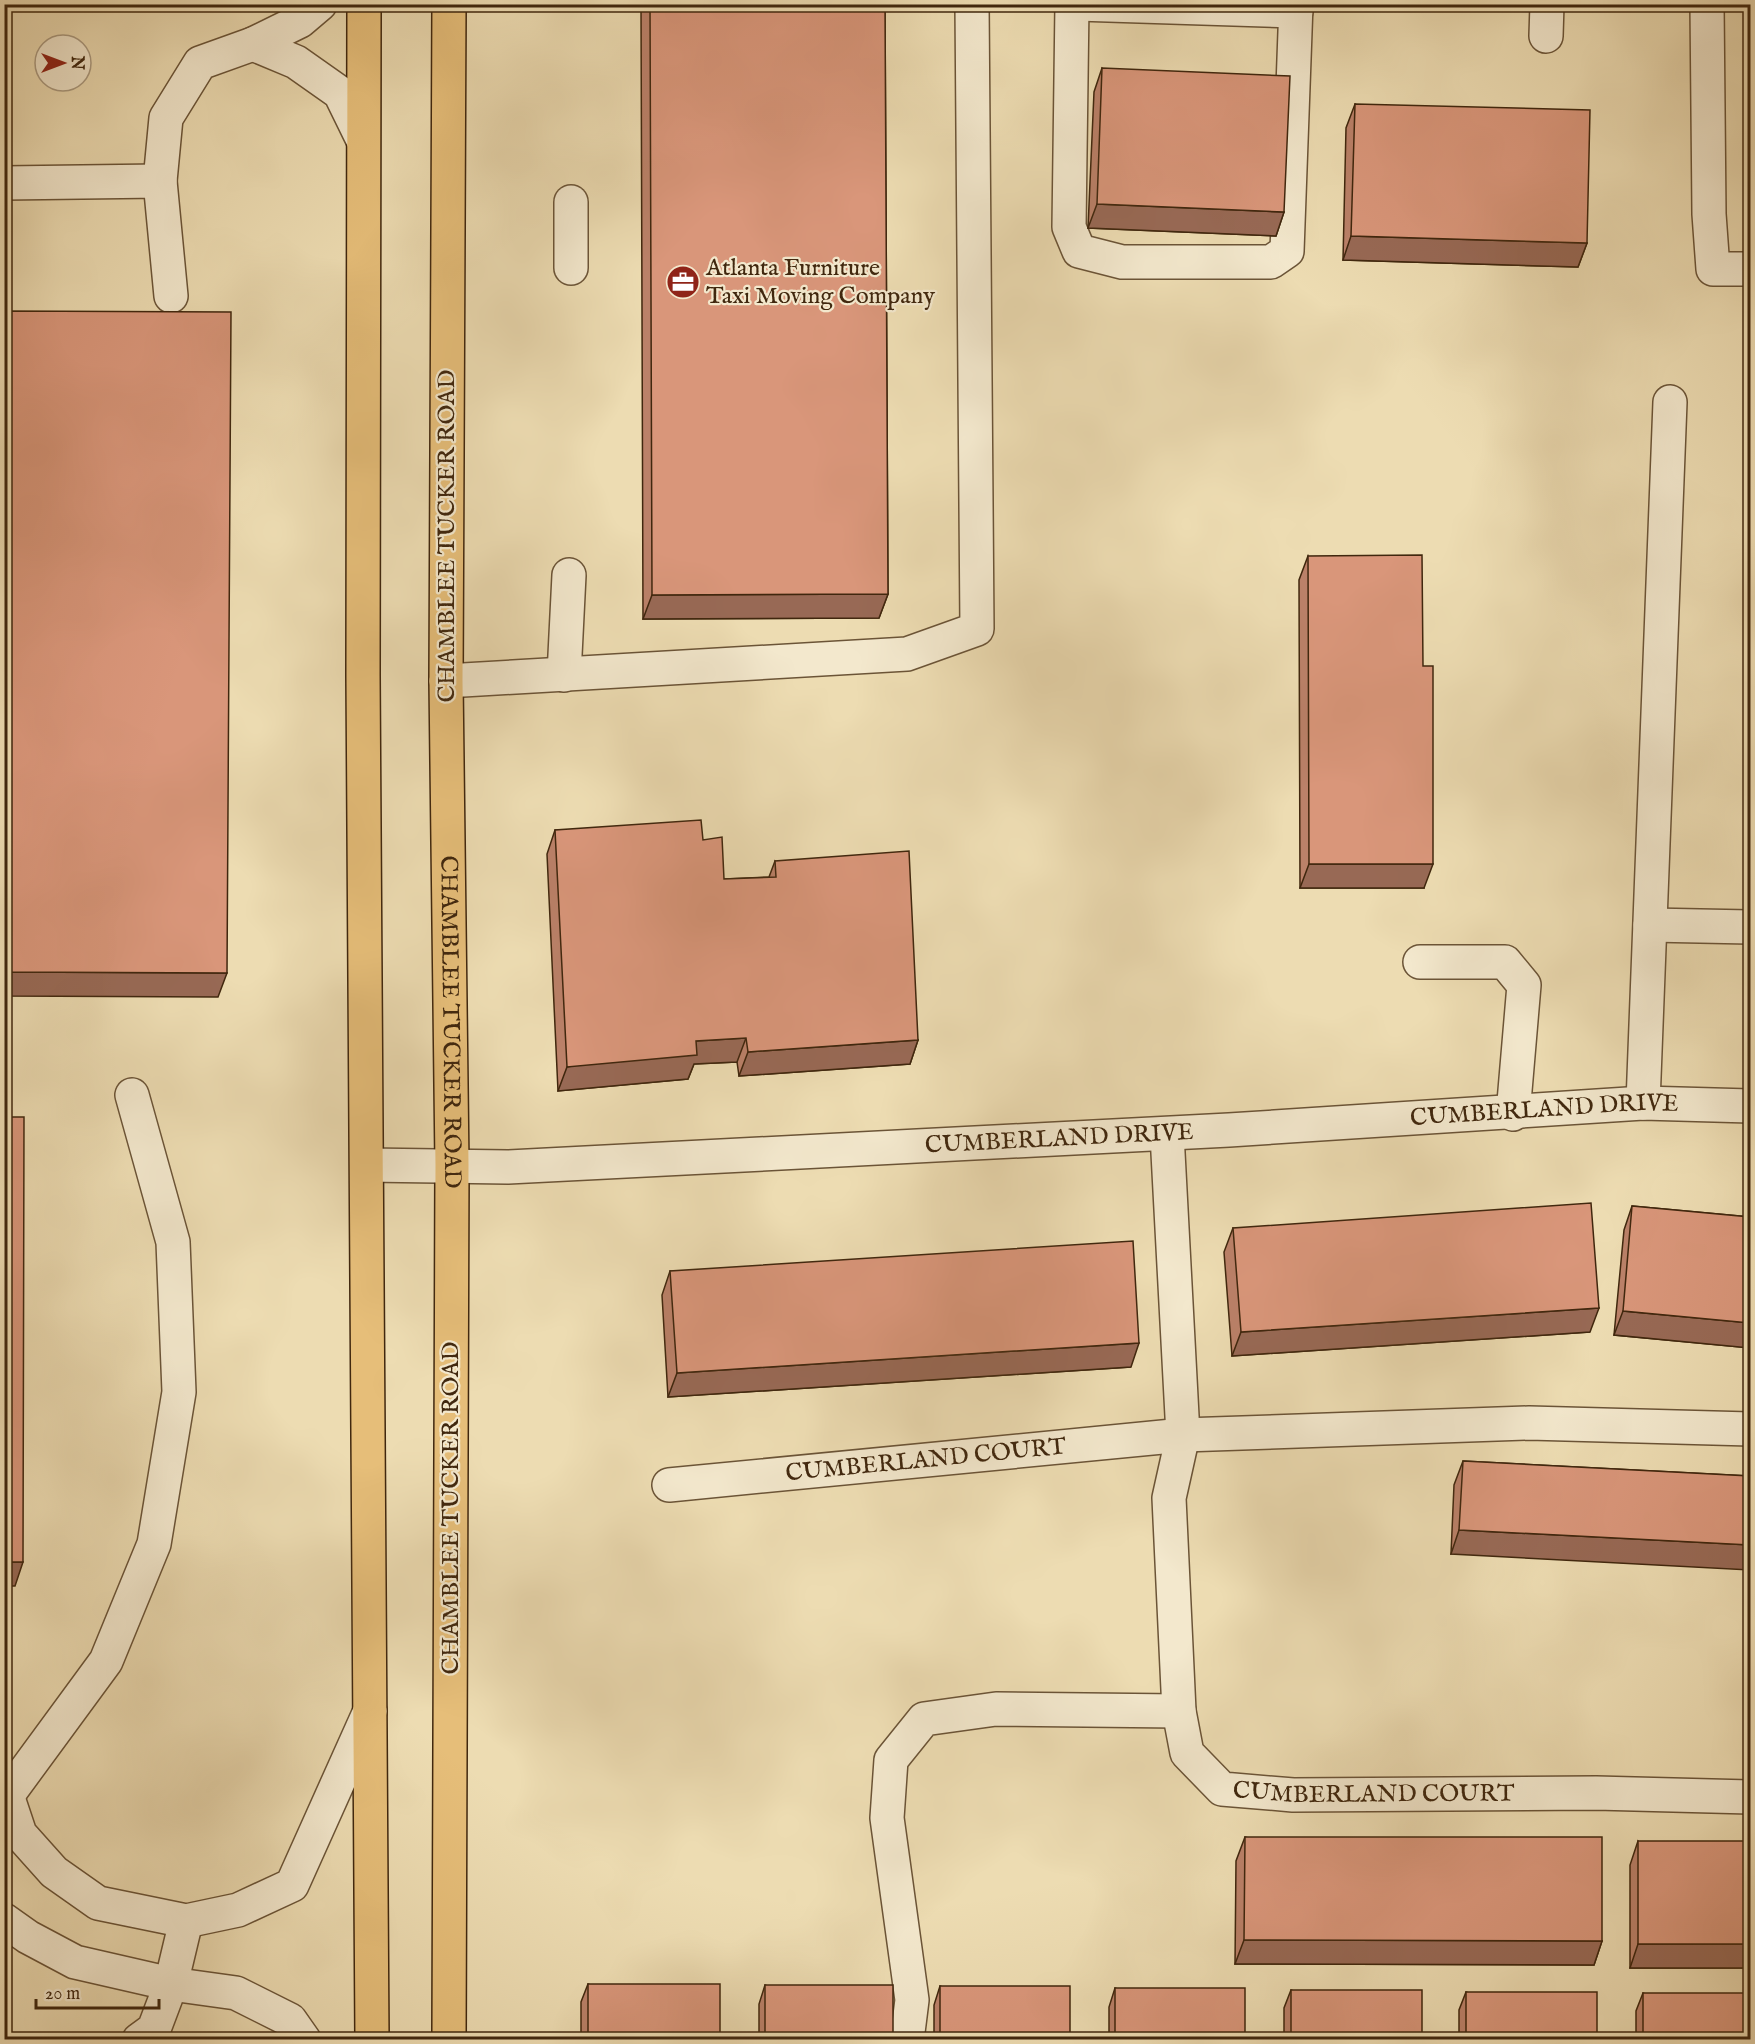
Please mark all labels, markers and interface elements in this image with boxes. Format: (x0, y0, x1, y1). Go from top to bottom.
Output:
north arrow (33, 33, 93, 93)
text: N (66, 55, 86, 70)
place label: Atlanta Furniture Taxi Moving Company (705, 253, 935, 312)
office icon: Atlanta Furniture Taxi Moving Company (665, 264, 701, 300)
street label: CHAMBLEE TUCKER ROAD (432, 370, 463, 702)
street label: CHAMBLEE TUCKER ROAD (433, 855, 468, 1188)
street label: CUMBERLAND DRIVE (1409, 1087, 1679, 1134)
street label: CUMBERLAND DRIVE (924, 1116, 1194, 1161)
street label: CHAMBLEE TUCKER ROAD (436, 1342, 467, 1674)
street label: CUMBERLAND COURT (784, 1431, 1068, 1489)
street label: CUMBERLAND COURT (1232, 1774, 1515, 1811)
scale bar (36, 1972, 159, 2010)
text: 20 m (45, 1983, 80, 2006)

